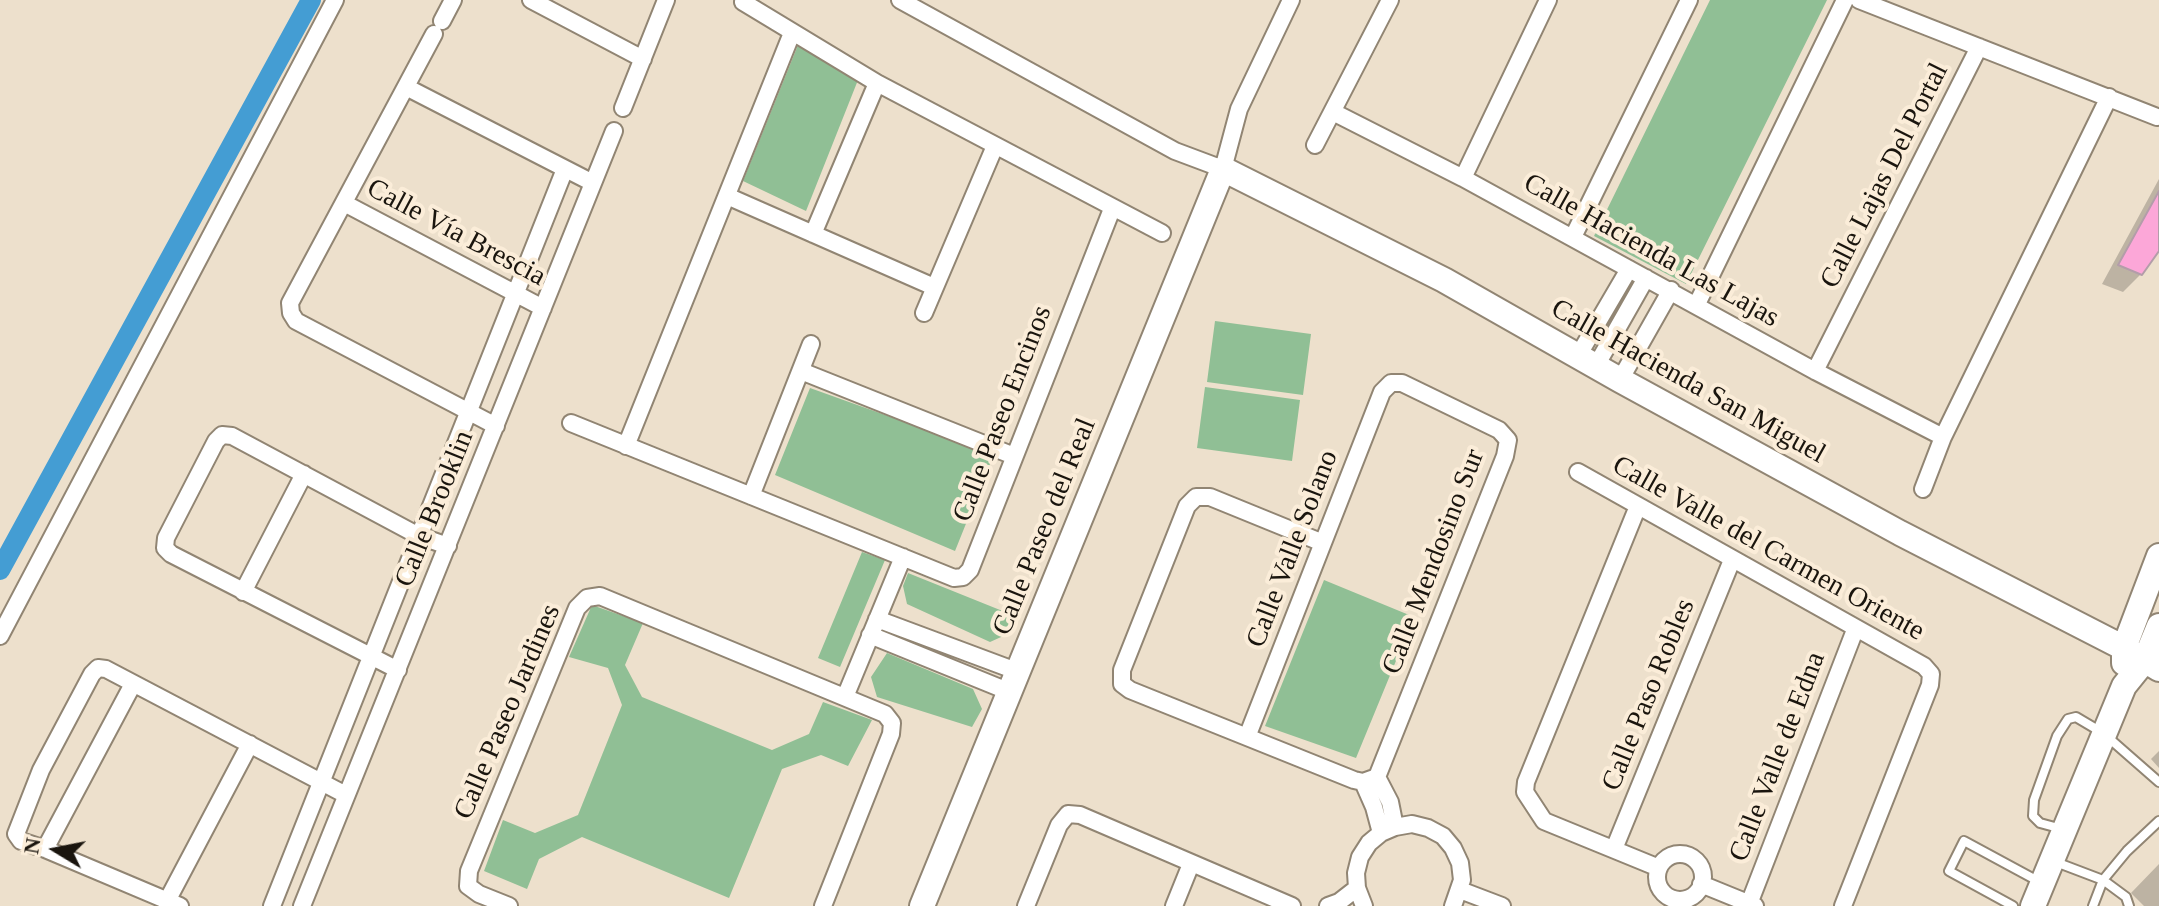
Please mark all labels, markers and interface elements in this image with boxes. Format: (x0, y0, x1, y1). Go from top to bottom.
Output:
street label: Calle Lajas Del Portal (1814, 58, 1956, 294)
street label: Calle Hacienda Las Lajas (1517, 167, 1785, 335)
street label: Calle Vía Brescia (361, 172, 551, 294)
street label: Calle Hacienda San Miguel (1545, 292, 1831, 472)
street label: Calle Paseo Encinos (946, 301, 1060, 527)
street label: Calle Paseo del Real (986, 414, 1104, 640)
street label: Calle Brooklin (388, 426, 482, 592)
street label: Calle Mendosino Sur (1376, 445, 1492, 679)
street label: Calle Valle Solano (1240, 446, 1346, 652)
street label: Calle Valle del Carmen Oriente (1606, 449, 1930, 649)
street label: Calle Paso Robles (1595, 594, 1703, 796)
street label: Calle Paseo Jardines (448, 600, 568, 824)
street label: Calle Valle de Edna (1723, 648, 1833, 866)
north arrow (16, 810, 96, 890)
text: N (18, 836, 46, 856)

